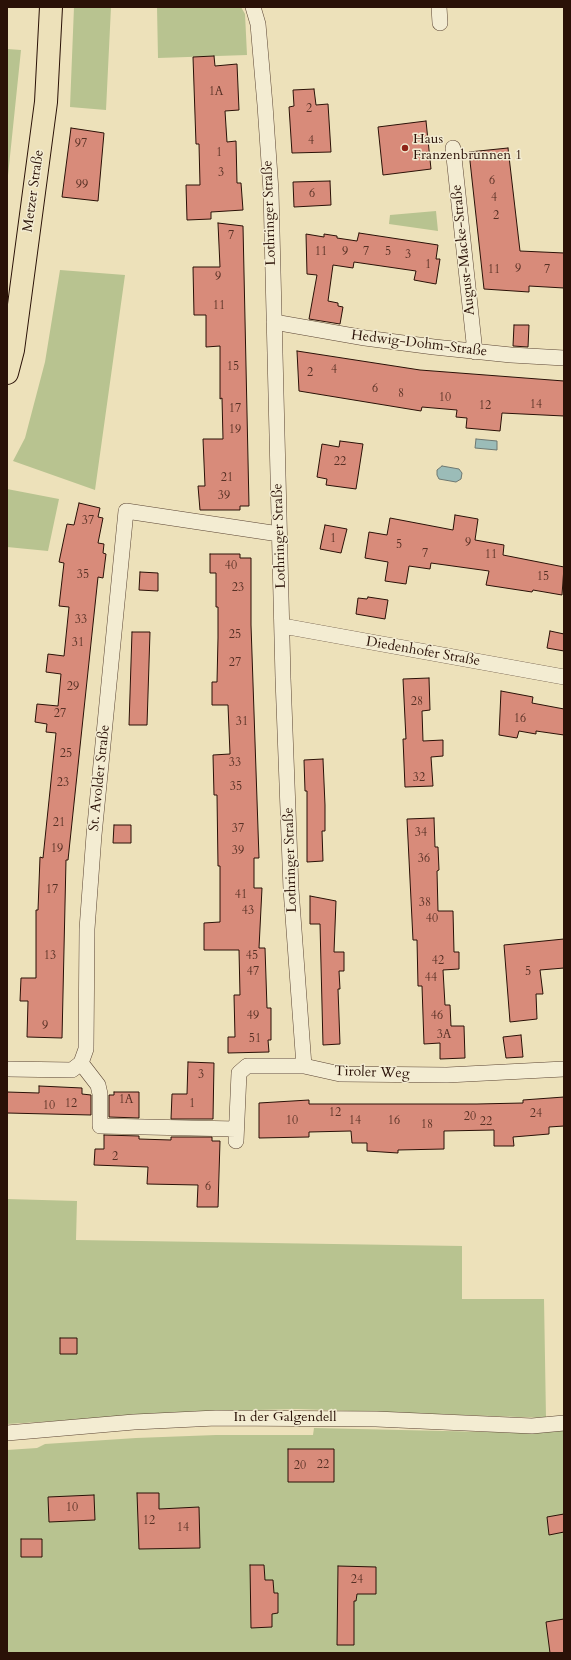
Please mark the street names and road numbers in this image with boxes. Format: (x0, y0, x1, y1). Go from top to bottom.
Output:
street label: Metzer Straße (20, 149, 48, 233)
street label: Lothringer Straße (260, 160, 280, 266)
street label: August-Macke-Straße (449, 184, 479, 316)
street label: Hedwig-Dohm-Straße (350, 327, 488, 361)
street label: Lothringer Straße (270, 483, 290, 589)
street label: Diedenhofer Straße (365, 634, 481, 670)
street label: St. Avolder Straße (86, 724, 114, 832)
street label: Lothringer Straße (281, 807, 301, 913)
street label: Tiroler Weg (334, 1063, 410, 1083)
street label: In der Galgendell (234, 1410, 336, 1426)

